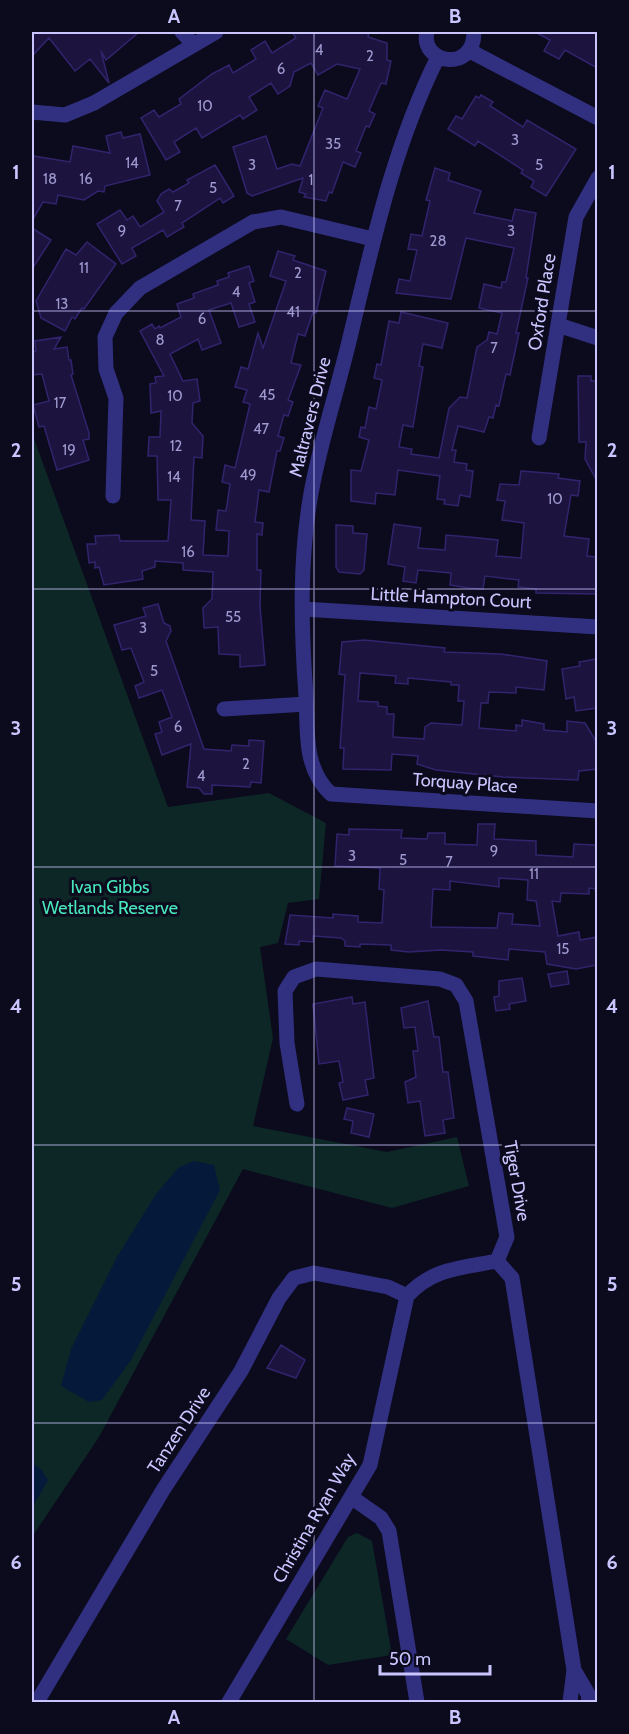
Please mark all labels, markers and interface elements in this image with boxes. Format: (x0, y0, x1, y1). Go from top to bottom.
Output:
text: A (168, 4, 181, 28)
text: B (449, 4, 461, 28)
house number: 4 (315, 41, 324, 59)
house number: 2 (366, 47, 374, 65)
house number: 6 (277, 60, 285, 78)
house number: 10 (197, 97, 213, 115)
house number: 3 (511, 131, 519, 149)
house number: 35 (325, 135, 341, 153)
house number: 14 (125, 154, 139, 172)
house number: 3 (248, 156, 256, 174)
house number: 5 (535, 156, 543, 174)
text: 1 (12, 160, 20, 184)
text: 1 (608, 160, 616, 184)
house number: 18 (43, 170, 57, 188)
house number: 16 (79, 170, 93, 188)
house number: 1 (309, 171, 313, 189)
house number: 5 (209, 179, 217, 197)
house number: 7 (174, 197, 182, 215)
house number: 9 (118, 222, 126, 240)
house number: 3 (507, 222, 515, 240)
house number: 28 (430, 232, 446, 250)
street label: Oxford Place (523, 252, 561, 352)
house number: 11 (79, 259, 89, 277)
house number: 2 (294, 264, 302, 282)
house number: 4 (232, 283, 241, 301)
house number: 13 (55, 295, 69, 313)
house number: 41 (286, 303, 300, 321)
house number: 6 (198, 310, 206, 328)
house number: 8 (155, 331, 165, 349)
house number: 7 (490, 339, 498, 357)
street label: Maltravers Drive (284, 355, 336, 479)
house number: 45 (259, 386, 275, 404)
house number: 10 (167, 387, 183, 405)
house number: 17 (54, 394, 67, 412)
house number: 47 (253, 420, 270, 438)
house number: 12 (170, 437, 183, 455)
text: 2 (11, 438, 21, 462)
text: 2 (607, 438, 617, 462)
house number: 19 (62, 441, 76, 459)
house number: 49 (239, 466, 257, 484)
house number: 14 (167, 468, 181, 486)
house number: 10 (547, 490, 563, 508)
house number: 16 (181, 543, 195, 561)
street label: Little Hampton Court (370, 583, 532, 613)
house number: 55 (225, 608, 241, 626)
house number: 3 (139, 619, 147, 637)
house number: 5 (150, 662, 158, 680)
text: 3 (11, 716, 21, 740)
text: 3 (607, 716, 617, 740)
house number: 6 (174, 718, 182, 736)
house number: 2 (242, 755, 250, 773)
house number: 4 (197, 767, 206, 785)
street label: Torquay Place (412, 768, 518, 798)
house number: 9 (490, 842, 498, 860)
house number: 3 (348, 847, 356, 865)
house number: 5 (399, 851, 407, 869)
house number: 7 (445, 853, 453, 871)
house number: 11 (529, 865, 539, 883)
park label: Ivan Gibbs Wetlands Reserve (42, 876, 178, 919)
house number: 15 (556, 940, 570, 958)
text: 4 (10, 994, 22, 1018)
text: 4 (606, 994, 618, 1018)
street label: Tiger Drive (499, 1139, 535, 1223)
text: 5 (11, 1272, 21, 1296)
text: 5 (607, 1272, 617, 1296)
street label: Tanzen Drive (143, 1382, 215, 1478)
street label: Christina Ryan Way (268, 1449, 360, 1587)
text: 6 (10, 1550, 22, 1574)
text: 6 (606, 1550, 618, 1574)
scale bar (380, 1638, 490, 1676)
text: 50 m (389, 1648, 431, 1670)
text: A (168, 1705, 181, 1729)
text: B (449, 1705, 461, 1729)

